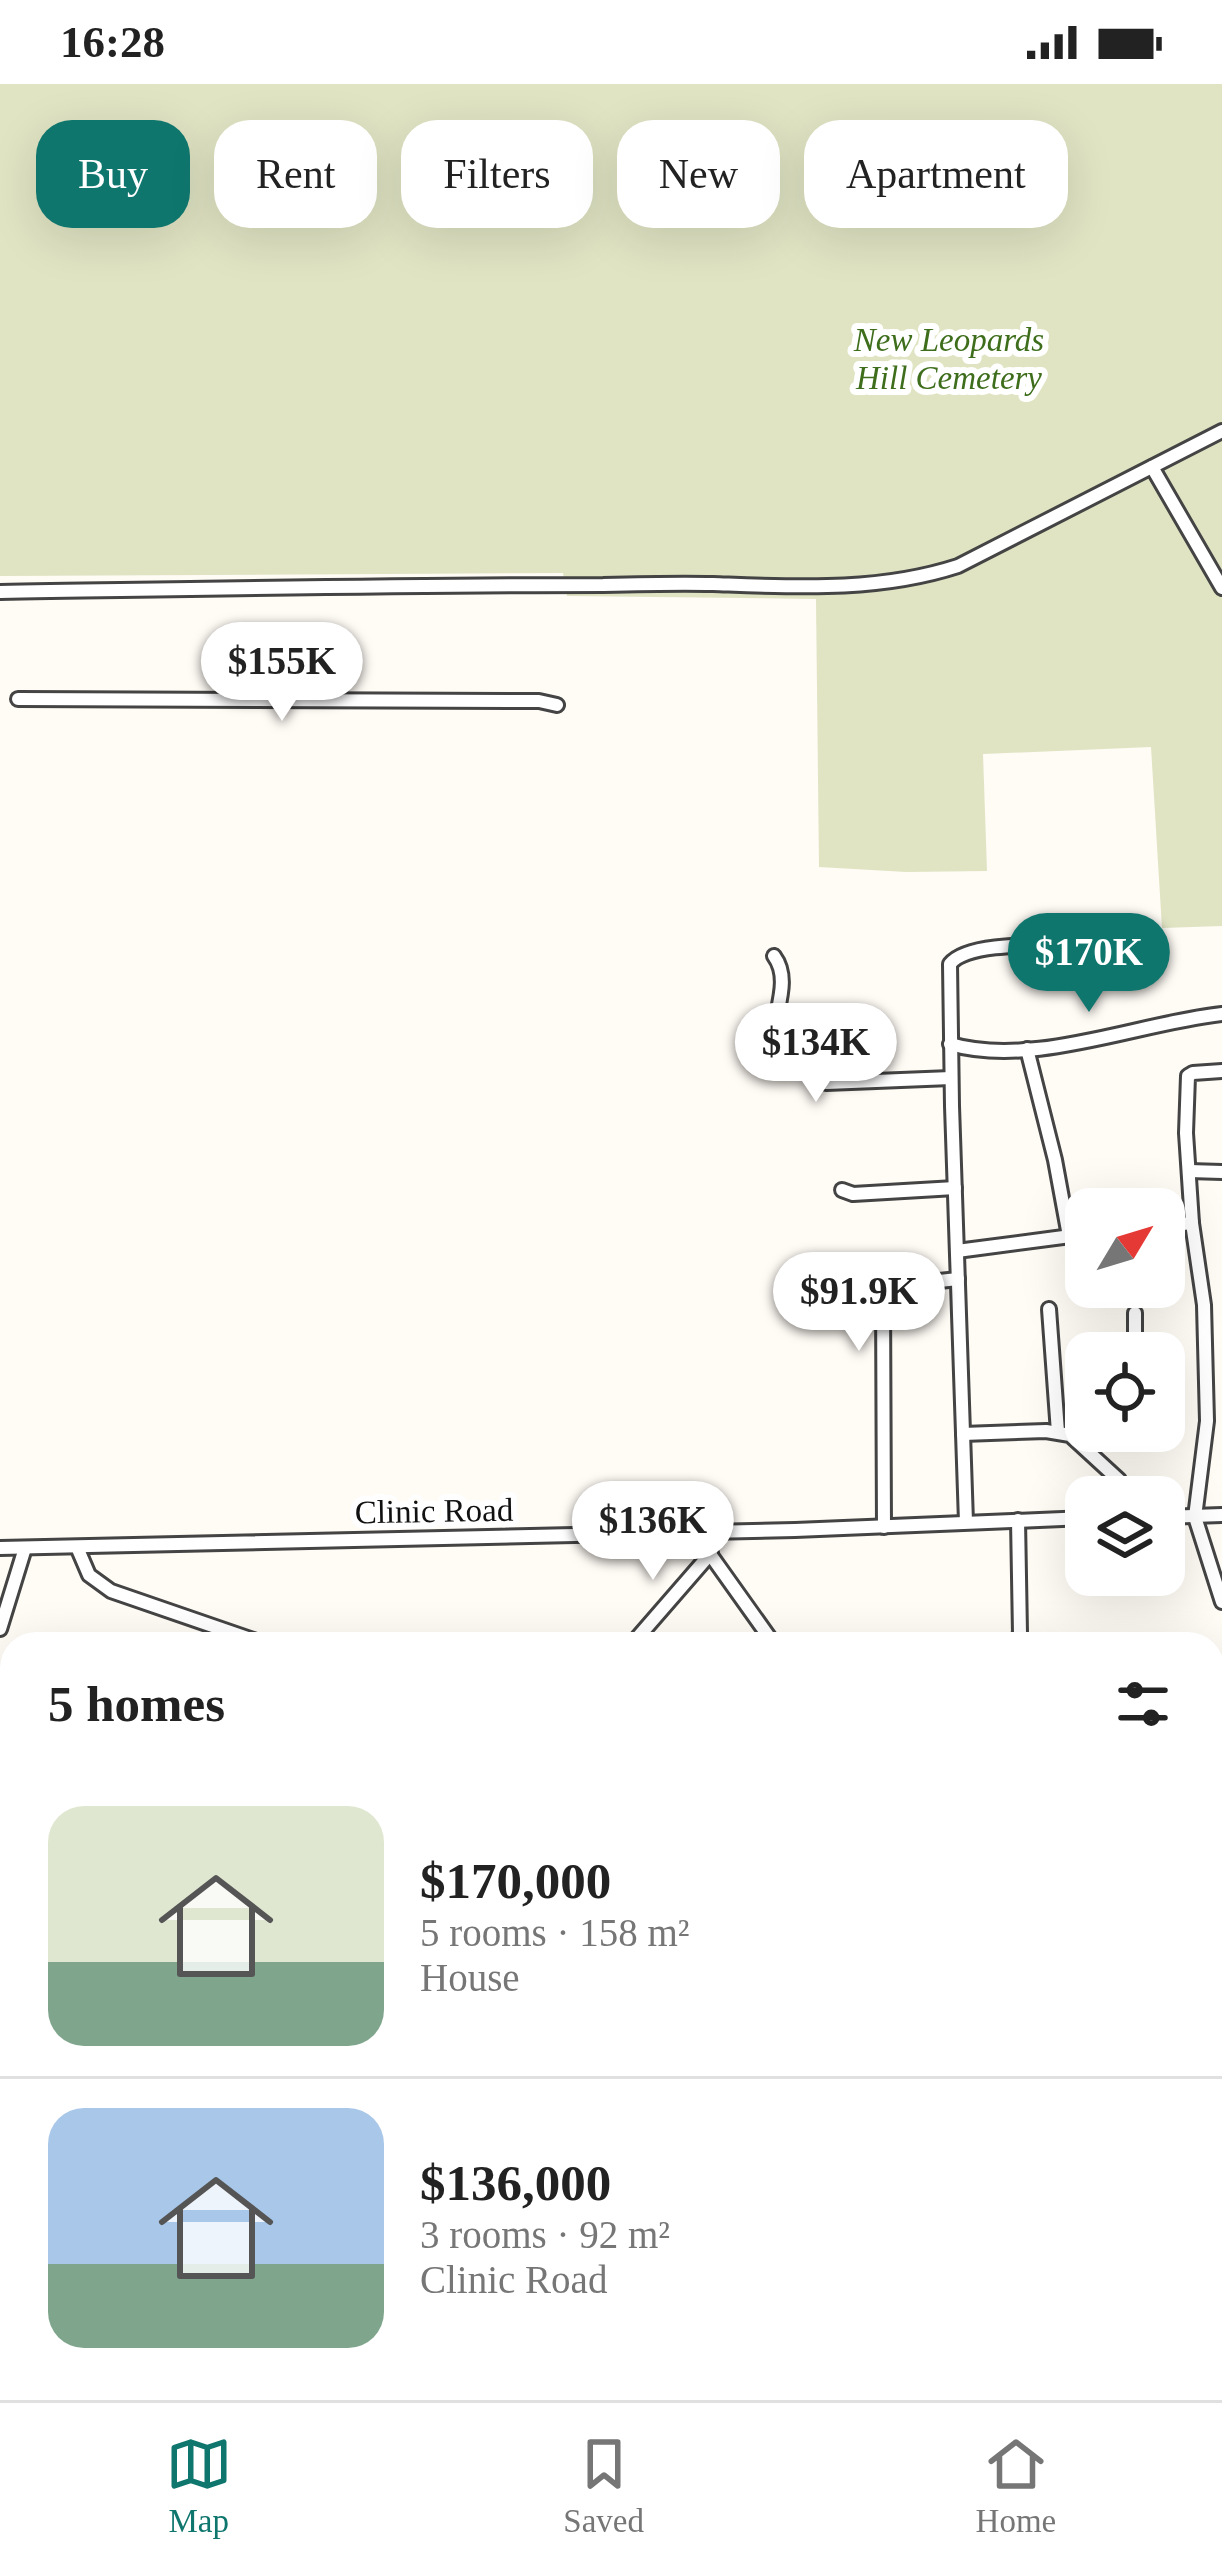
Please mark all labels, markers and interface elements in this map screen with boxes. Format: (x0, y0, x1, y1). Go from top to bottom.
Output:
text: 16:28 (60, 17, 165, 67)
chip: Buy (36, 120, 190, 228)
chip: Rent (214, 120, 377, 228)
chip: Filters (401, 120, 593, 228)
chip: New (617, 120, 780, 228)
chip: Apartment (804, 120, 1068, 228)
park label: New Leopards Hill Cemetery (853, 322, 1044, 396)
pin: $155K (198, 622, 366, 724)
text: $155K (228, 639, 336, 682)
pin: $170K (1005, 913, 1173, 1015)
text: $170K (1035, 930, 1143, 973)
pin: $134K (732, 1003, 900, 1105)
text: $134K (762, 1020, 870, 1063)
north arrow (1065, 1188, 1185, 1308)
map controls (1065, 1188, 1185, 1596)
pin: $91.9K (761, 1252, 957, 1354)
text: $91.9K (800, 1269, 918, 1312)
button: locate (1065, 1332, 1185, 1452)
button: layers (1065, 1476, 1185, 1596)
pin: $136K (569, 1481, 737, 1583)
street label: Clinic Road (354, 1492, 514, 1530)
text: $136K (599, 1498, 707, 1541)
icon: filters (1110, 1671, 1176, 1737)
text: 5 homes (48, 1676, 225, 1732)
text: $170,000 (420, 1853, 611, 1909)
icon: home (144, 1854, 288, 1998)
text: 5 rooms · 158 m² (420, 1911, 690, 1954)
text: House (420, 1956, 520, 1999)
text: $136,000 (420, 2155, 611, 2211)
icon: home (144, 2156, 288, 2300)
text: 3 rooms · 92 m² (420, 2213, 670, 2256)
text: Clinic Road (420, 2258, 607, 2301)
tab: Map (166, 2431, 232, 2540)
tab: Saved (563, 2431, 644, 2540)
tab: Home (976, 2431, 1056, 2540)

